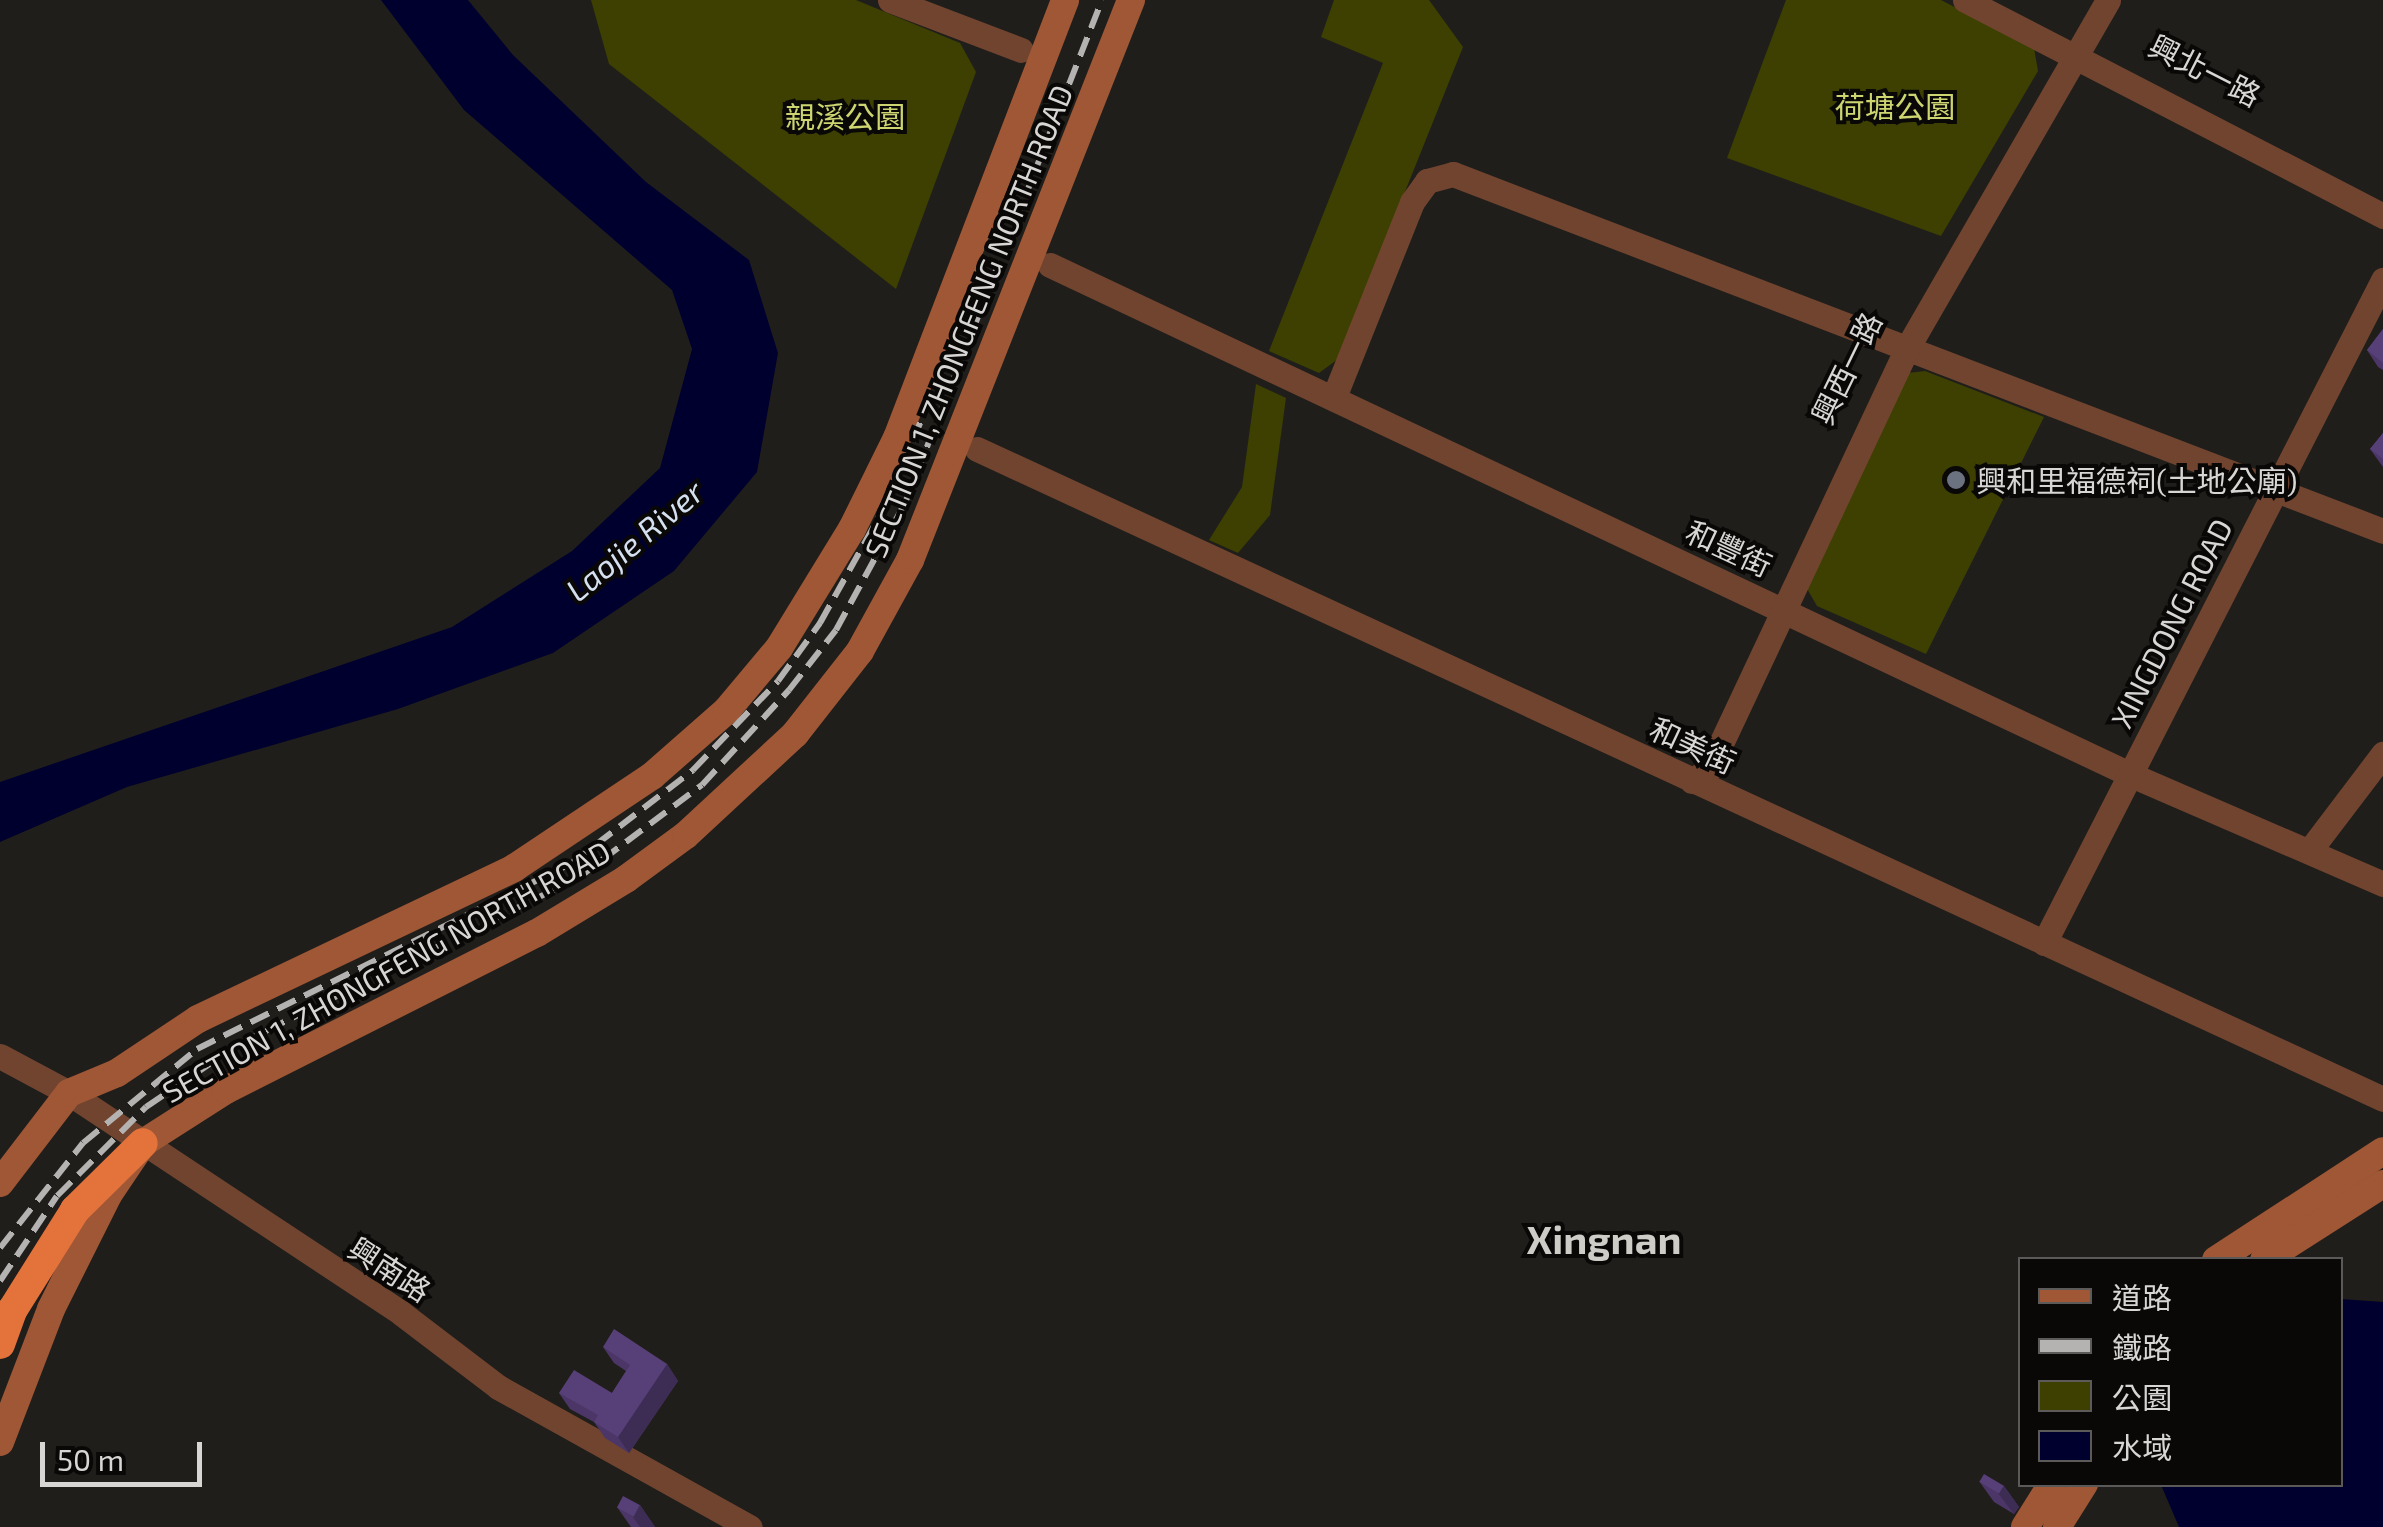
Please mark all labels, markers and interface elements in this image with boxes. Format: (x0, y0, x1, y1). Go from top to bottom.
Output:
street label: 興北一路 (2143, 27, 2267, 113)
street label: SECTION 1, ZHONGFENG NORTH ROAD (856, 79, 1080, 563)
park label: 荷塘公園 (1835, 88, 1955, 124)
park label: 親溪公園 (785, 98, 905, 134)
street label: 興西一路 (1804, 306, 1888, 430)
place label: 興和里福德祠(土地公廟) (1976, 462, 2298, 498)
marker: 興和里福德祠(土地公廟) (1945, 469, 1967, 491)
water label: Laojie River (558, 472, 710, 608)
street label: XINGDONG ROAD (2103, 512, 2239, 734)
street label: 和豐街 (1681, 513, 1777, 583)
street label: 和美街 (1645, 710, 1741, 780)
street label: SECTION 1, ZHONGFENG NORTH ROAD (156, 832, 616, 1110)
district label: Xingnan (1527, 1214, 1681, 1262)
street label: 興南路 (342, 1229, 438, 1309)
legend (2018, 1257, 2343, 1487)
text: 道路 (2112, 1279, 2172, 1315)
text: 鐵路 (2112, 1329, 2172, 1365)
text: 公園 (2112, 1379, 2172, 1415)
scale bar (45, 1422, 208, 1484)
text: 水域 (2112, 1429, 2172, 1465)
text: 50 m (57, 1441, 124, 1477)

